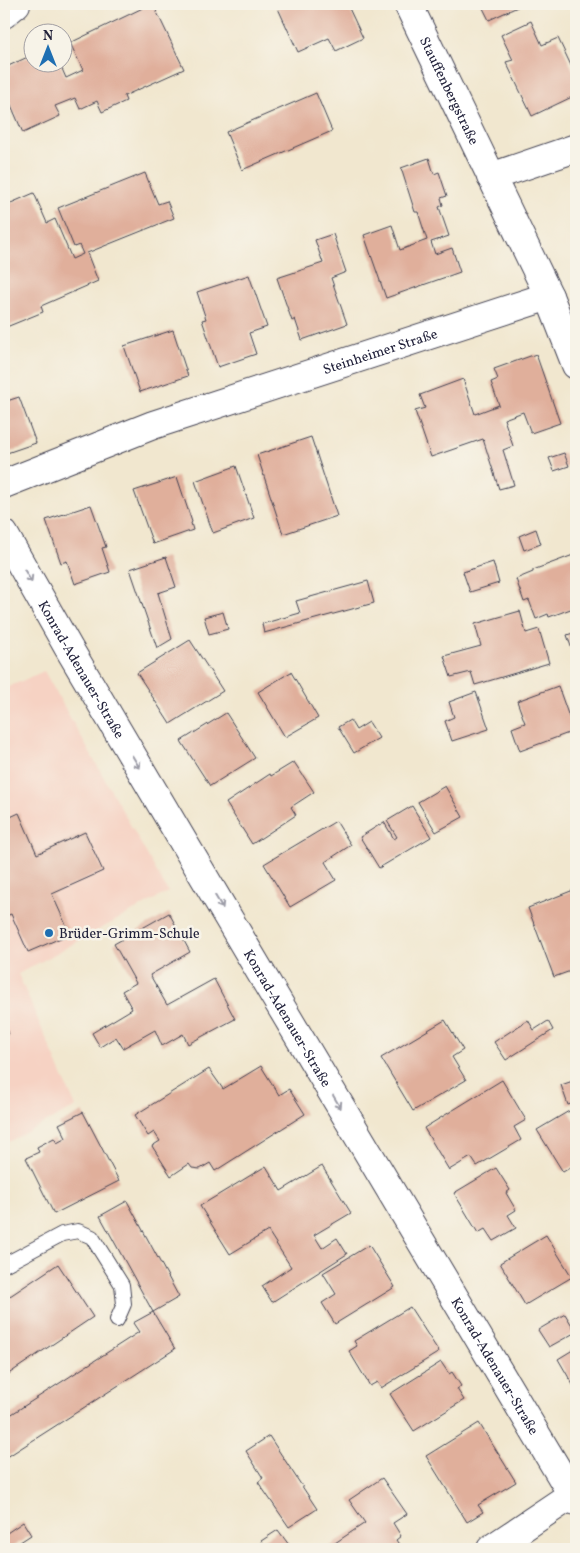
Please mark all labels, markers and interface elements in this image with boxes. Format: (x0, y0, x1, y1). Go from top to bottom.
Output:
north arrow (22, 22, 72, 72)
text: N (43, 27, 53, 46)
street label: Stauffenbergstraße (414, 34, 483, 149)
street label: Steinheimer Straße (321, 325, 440, 380)
one-way arrow (23, 569, 33, 584)
street label: Konrad-Adenauer-Straße (33, 598, 128, 743)
one-way arrow (131, 755, 141, 770)
one-way arrow (214, 894, 224, 909)
place label: Brüder-Grimm-Schule (59, 925, 200, 944)
marker: Brüder-Grimm-Schule (43, 927, 55, 939)
street label: Konrad-Adenauer-Straße (238, 946, 335, 1091)
one-way arrow (333, 1094, 343, 1108)
street label: Konrad-Adenauer-Straße (446, 1294, 543, 1439)

